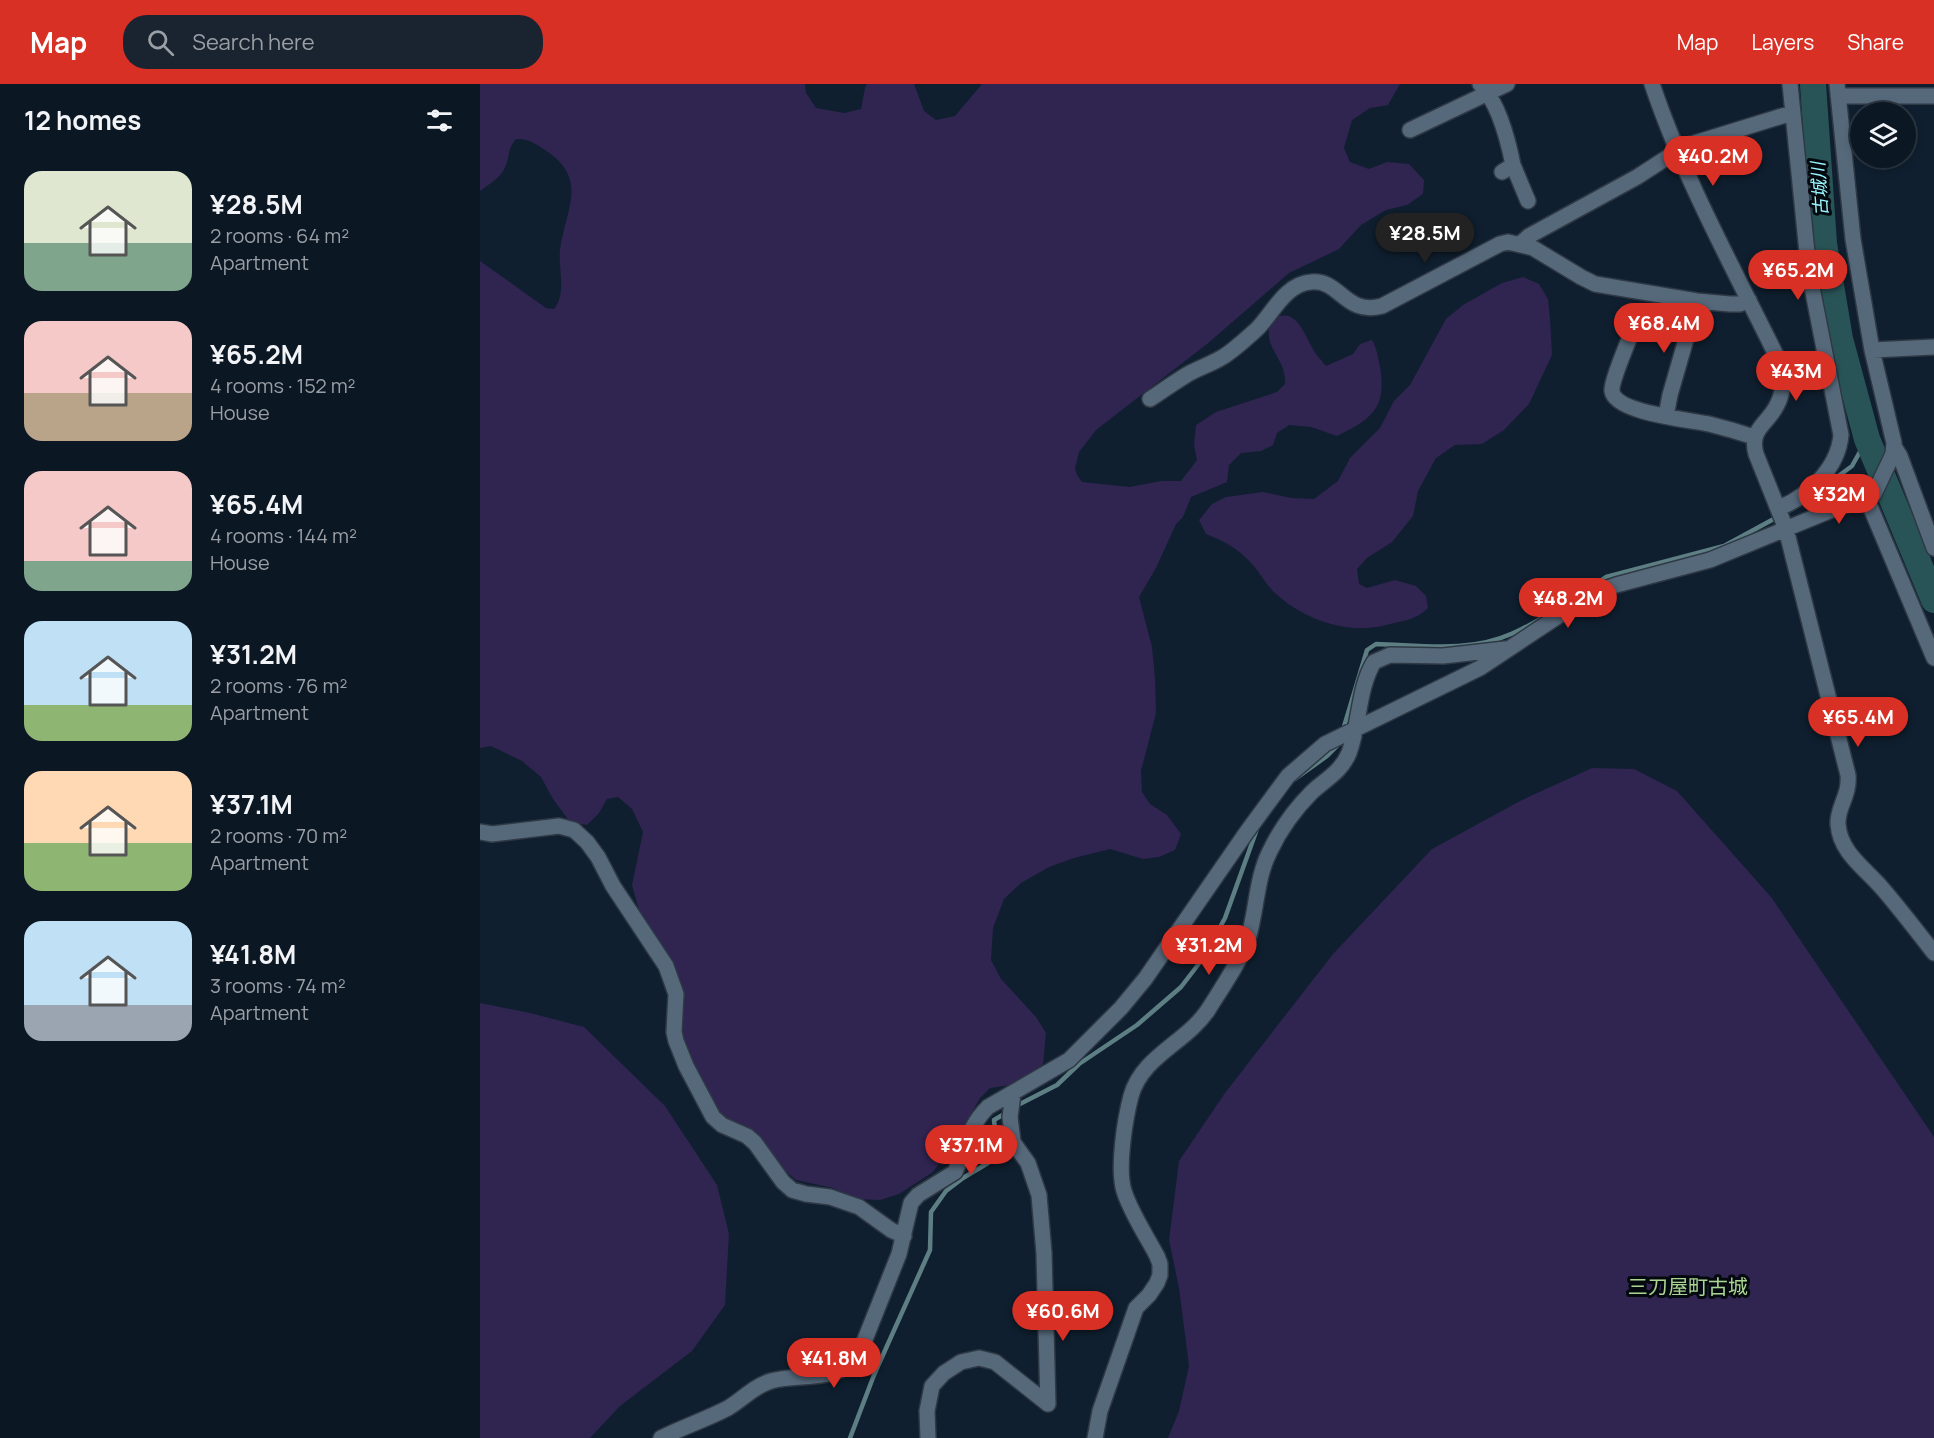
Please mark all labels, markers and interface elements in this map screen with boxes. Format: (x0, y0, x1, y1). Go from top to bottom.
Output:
search box (123, 15, 543, 69)
text: Map (30, 23, 87, 61)
icon: search (144, 26, 177, 59)
text: Search here (192, 27, 315, 57)
text: Map (1677, 28, 1718, 56)
text: Layers (1751, 28, 1814, 56)
text: Share (1847, 28, 1904, 56)
text: 12 homes (24, 102, 141, 138)
map controls (1850, 102, 1916, 168)
button: layers (1850, 102, 1916, 168)
icon: filters (423, 104, 456, 137)
pin: ¥40.2M (1664, 136, 1762, 187)
text: ¥40.2M (1677, 142, 1749, 169)
water label: 古城川 (1805, 159, 1833, 217)
text: ¥28.5M (210, 186, 303, 222)
icon: home (72, 195, 144, 267)
pin: ¥28.5M (1376, 213, 1474, 264)
text: ¥28.5M (1389, 219, 1461, 246)
text: 2 rooms · 64 m² (210, 222, 349, 249)
text: Apartment (210, 249, 309, 276)
pin: ¥65.2M (1749, 250, 1847, 301)
text: ¥65.2M (1762, 256, 1834, 283)
pin: ¥68.4M (1615, 303, 1713, 354)
text: ¥68.4M (1628, 309, 1700, 336)
text: ¥65.2M (210, 336, 303, 372)
icon: home (72, 345, 144, 417)
pin: ¥43M (1760, 351, 1832, 402)
text: ¥43M (1770, 357, 1822, 384)
text: 4 rooms · 152 m² (210, 372, 356, 399)
text: House (210, 399, 270, 426)
pin: ¥32M (1803, 474, 1875, 525)
text: ¥32M (1813, 480, 1865, 507)
text: ¥65.4M (210, 486, 303, 522)
icon: home (72, 495, 144, 567)
text: 4 rooms · 144 m² (210, 522, 357, 549)
text: House (210, 549, 270, 576)
pin: ¥48.2M (1519, 578, 1617, 629)
text: ¥48.2M (1533, 584, 1603, 611)
text: ¥31.2M (210, 636, 297, 672)
icon: home (72, 645, 144, 717)
text: 2 rooms · 76 m² (210, 672, 347, 699)
pin: ¥65.4M (1809, 697, 1907, 748)
text: Apartment (210, 699, 309, 726)
text: ¥65.4M (1822, 703, 1894, 730)
text: ¥37.1M (210, 786, 293, 822)
icon: home (72, 795, 144, 867)
text: 2 rooms · 70 m² (210, 822, 347, 849)
text: Apartment (210, 849, 309, 876)
pin: ¥31.2M (1160, 925, 1258, 976)
text: ¥31.2M (1176, 931, 1242, 958)
text: ¥41.8M (210, 936, 296, 972)
icon: home (72, 945, 144, 1017)
text: 3 rooms · 74 m² (210, 972, 346, 999)
text: Apartment (210, 999, 309, 1026)
pin: ¥37.1M (922, 1125, 1020, 1176)
text: ¥37.1M (939, 1131, 1003, 1158)
district label: 三刀屋町古城 (1628, 1273, 1748, 1300)
pin: ¥60.6M (1014, 1291, 1112, 1342)
text: ¥60.6M (1026, 1297, 1100, 1324)
pin: ¥41.8M (785, 1338, 883, 1389)
text: ¥41.8M (801, 1344, 867, 1371)

